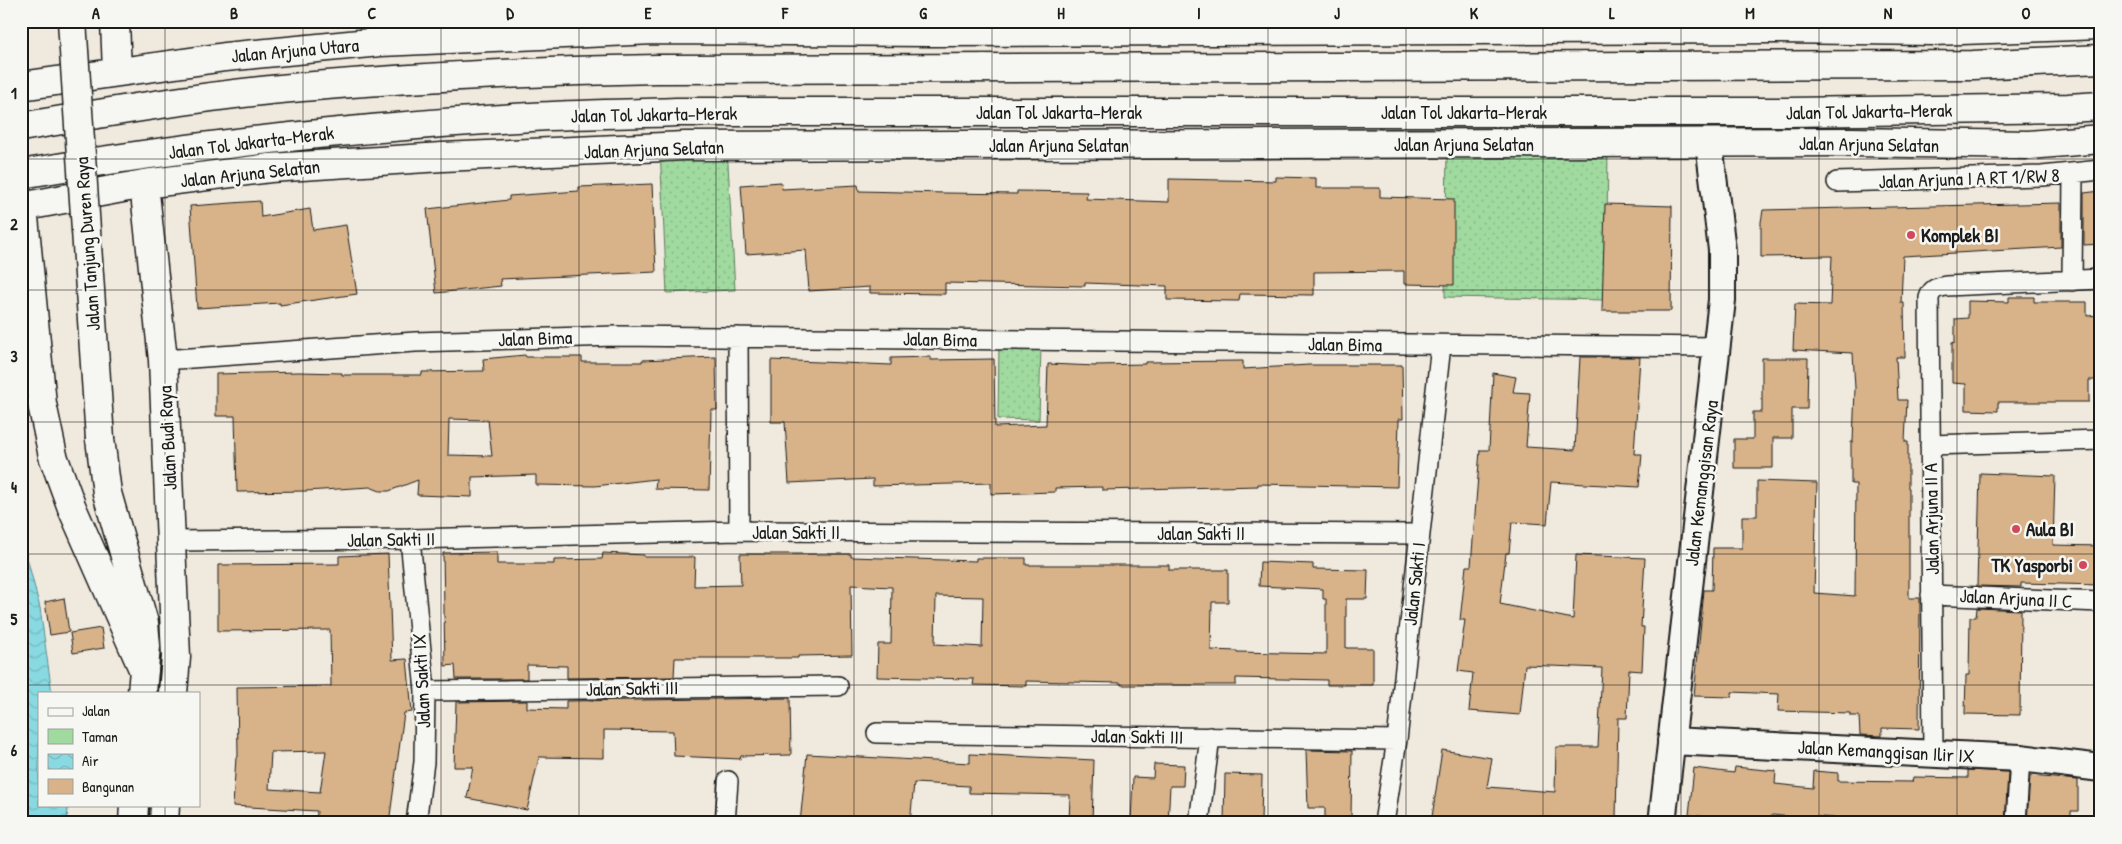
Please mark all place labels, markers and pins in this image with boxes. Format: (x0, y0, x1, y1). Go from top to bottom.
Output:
place label: Komplek BI (1921, 222, 1999, 249)
marker: Komplek BI (1905, 229, 1917, 241)
place label: Aula BI (2026, 516, 2074, 542)
marker: Aula BI (2010, 523, 2022, 535)
place label: TK Yasporbi (1990, 552, 2073, 579)
marker: TK Yasporbi (2077, 559, 2089, 571)

